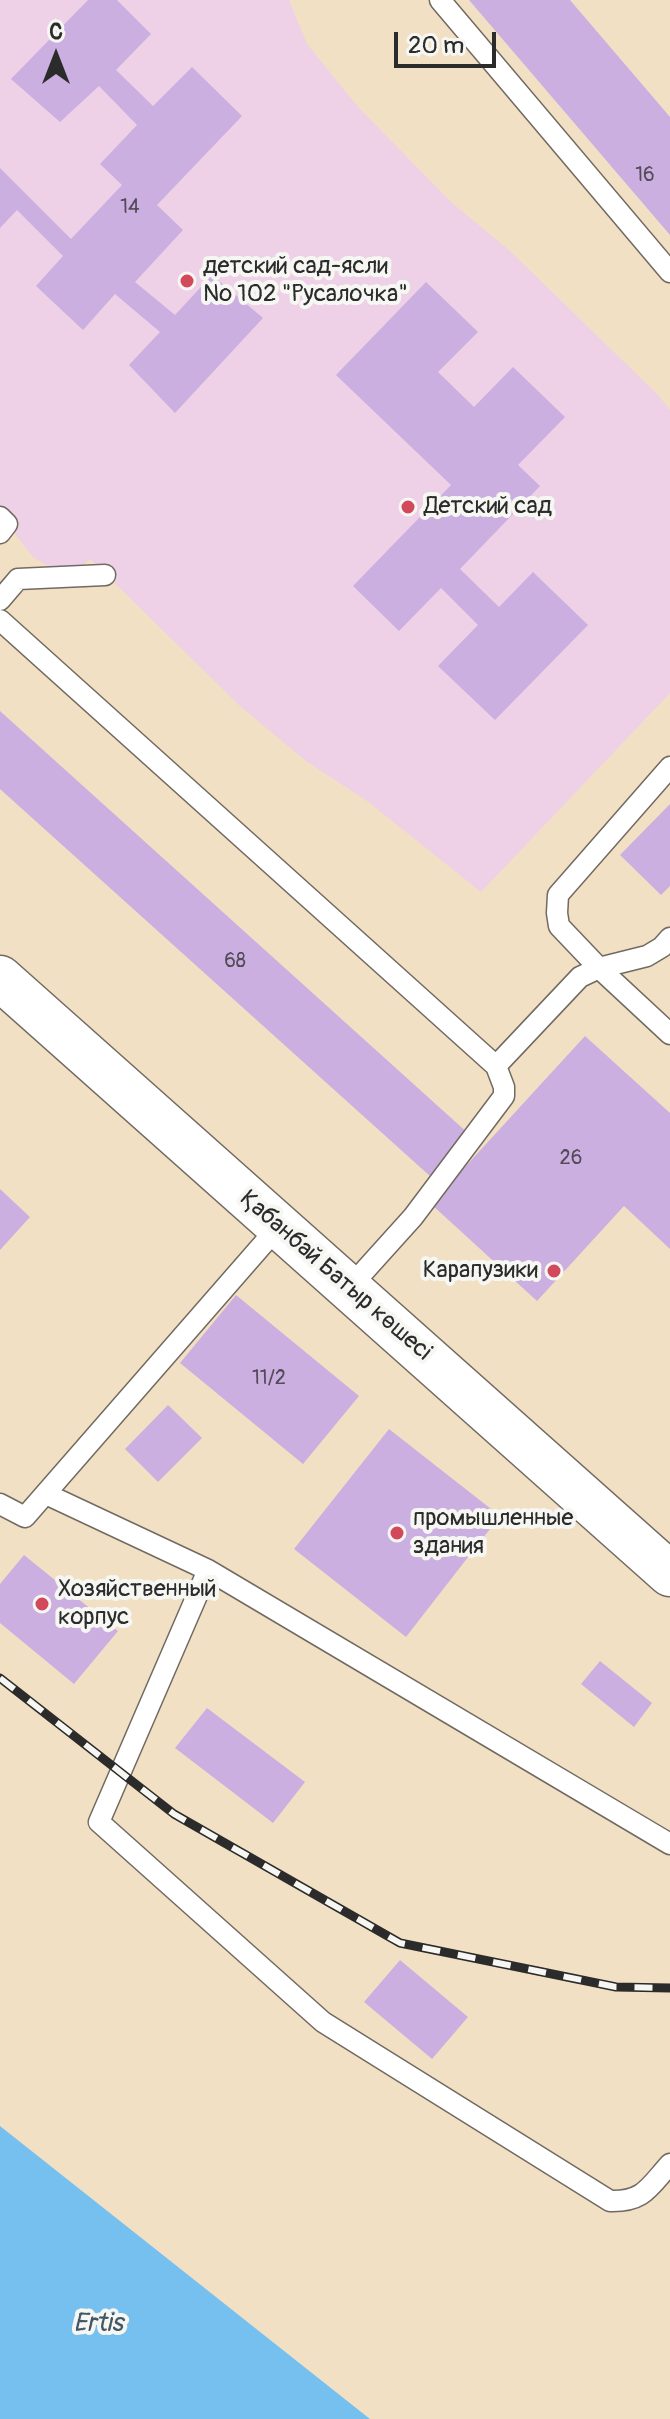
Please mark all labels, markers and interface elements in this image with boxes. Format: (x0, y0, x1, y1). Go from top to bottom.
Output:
north arrow (16, 16, 96, 96)
scale bar (398, 16, 500, 66)
text: С (49, 18, 63, 46)
text: 20 m (408, 31, 464, 60)
house number: 16 (635, 164, 655, 188)
house number: 14 (120, 196, 140, 220)
place label: детский сад-ясли № 102 "Русалочка" (203, 253, 408, 309)
marker: детский сад-ясли № 102 "Русалочка" (178, 272, 196, 290)
place label: Детский сад (424, 493, 552, 521)
marker: Детский сад (399, 498, 417, 516)
house number: 68 (224, 950, 246, 974)
house number: 26 (560, 1147, 582, 1171)
street label: Қабанбай Батыр көшесі (233, 1185, 437, 1367)
place label: Карапузики (423, 1257, 538, 1285)
marker: Карапузики (545, 1262, 563, 1280)
house number: 11/2 (252, 1367, 286, 1391)
place label: промышленные здания (413, 1505, 573, 1561)
marker: промышленные здания (388, 1524, 406, 1542)
place label: Хозяйственный корпус (58, 1576, 216, 1632)
marker: Хозяйственный корпус (33, 1595, 51, 1613)
water label: Ertis (73, 2308, 123, 2340)

